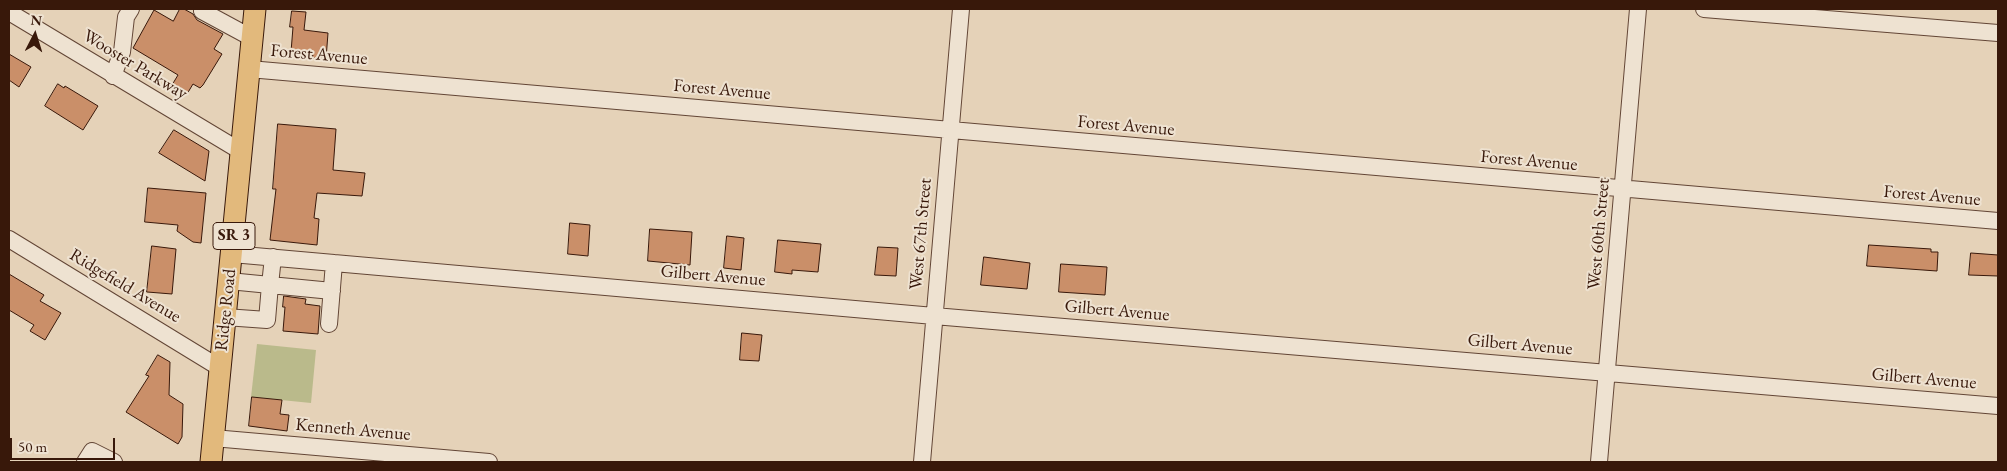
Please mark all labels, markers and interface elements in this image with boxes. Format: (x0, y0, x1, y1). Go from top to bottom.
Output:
north arrow (10, 10, 60, 60)
text: N (30, 11, 43, 30)
street label: Wooster Parkway (79, 25, 191, 105)
street label: Forest Avenue (270, 40, 368, 70)
street label: Forest Avenue (673, 75, 771, 105)
street label: Forest Avenue (1077, 111, 1175, 141)
street label: Forest Avenue (1480, 146, 1578, 176)
street label: West 67th Street (905, 177, 937, 291)
street label: West 60th Street (1583, 177, 1615, 291)
street label: Forest Avenue (1883, 181, 1981, 211)
road number: SR 3 (213, 222, 255, 250)
street label: Ridgefield Avenue (65, 244, 185, 328)
street label: Gilbert Avenue (660, 261, 766, 291)
street label: Ridge Road (211, 268, 241, 352)
street label: Gilbert Avenue (1064, 296, 1170, 326)
street label: Gilbert Avenue (1467, 330, 1573, 360)
street label: Gilbert Avenue (1871, 364, 1977, 394)
street label: Kenneth Avenue (295, 414, 411, 446)
scale bar (12, 428, 118, 460)
text: 50 m (18, 437, 47, 456)

